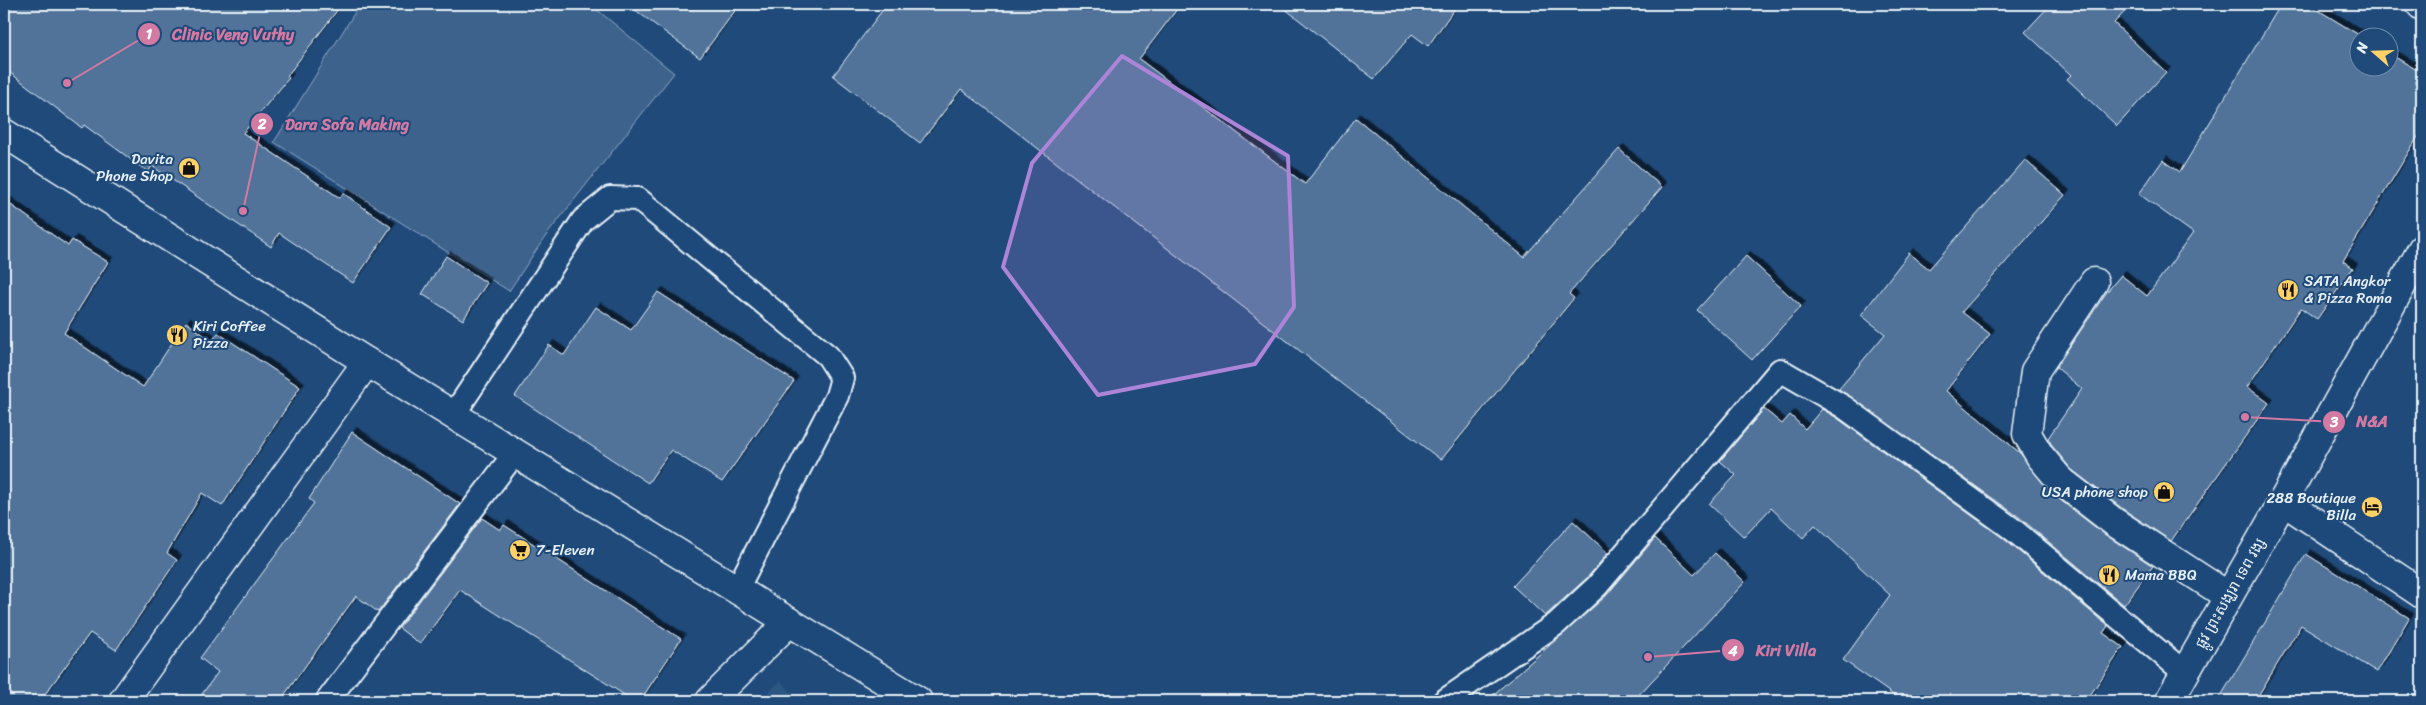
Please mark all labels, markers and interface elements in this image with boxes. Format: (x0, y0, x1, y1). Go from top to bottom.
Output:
callout: Clinic Veng Vuthy (137, 19, 304, 50)
text: Clinic Veng Vuthy (171, 20, 295, 49)
text: 1 (146, 21, 153, 47)
north arrow (2348, 28, 2398, 78)
text: N (2349, 39, 2376, 57)
callout: Dara Sofa Making (249, 108, 419, 139)
text: Dara Sofa Making (285, 110, 410, 139)
text: 2 (257, 111, 267, 137)
place label: Davita Phone Shop (96, 146, 173, 189)
shop icon: Davita Phone Shop (177, 156, 201, 180)
place label: SATA Angkor & Pizza Roma (2304, 268, 2392, 311)
restaurant icon: SATA Angkor & Pizza Roma (2276, 278, 2300, 302)
place label: Kiri Coffee Pizza (193, 313, 266, 356)
restaurant icon: Kiri Coffee Pizza (165, 323, 189, 347)
callout: N&A (2321, 406, 2398, 437)
text: N&A (2355, 407, 2388, 436)
text: 3 (2329, 409, 2339, 435)
place label: USA phone shop (2042, 479, 2148, 505)
shop icon: USA phone shop (2152, 480, 2176, 504)
place label: 288 Boutique Billa (2266, 485, 2356, 528)
hotel icon: 288 Boutique Billa (2360, 495, 2384, 519)
street label: ផ្លូវ ព្រះសង្ឃរា ទេព វង្ស (2188, 533, 2273, 654)
place label: 7-Eleven (536, 537, 595, 563)
supermarket icon: 7-Eleven (508, 538, 532, 562)
place label: Mama BBQ (2125, 562, 2197, 588)
restaurant icon: Mama BBQ (2097, 563, 2121, 587)
callout: Kiri Villa (1721, 635, 1826, 666)
text: Kiri Villa (1755, 636, 1816, 665)
text: 4 (1727, 638, 1738, 664)

